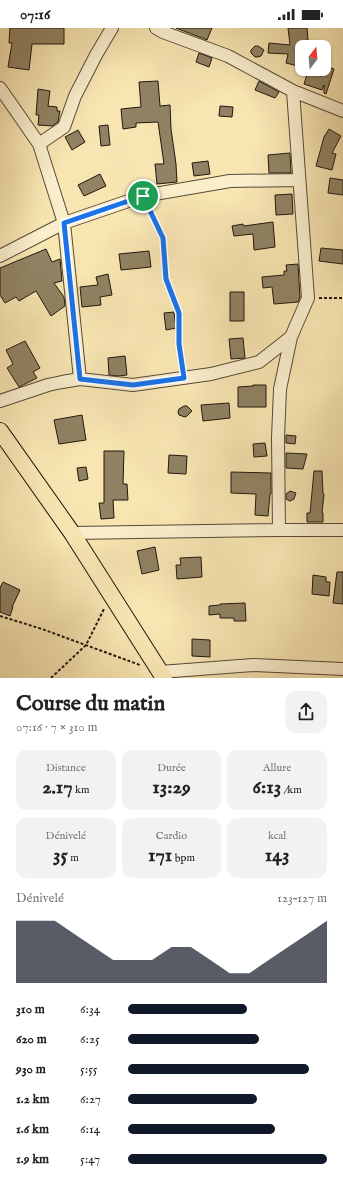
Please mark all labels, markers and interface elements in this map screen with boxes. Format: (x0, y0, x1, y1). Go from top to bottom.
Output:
text: 07:16 (20, 5, 50, 24)
north arrow (295, 40, 331, 76)
map controls (295, 40, 331, 76)
pin (126, 179, 160, 213)
icon: arrive (132, 185, 154, 207)
text: Course du matin (16, 690, 165, 718)
button: share (285, 691, 327, 733)
text: 07:16 · 7 × 310 m (16, 719, 98, 736)
text: Distance (46, 761, 86, 775)
text: Durée (157, 761, 186, 775)
text: Allure (263, 761, 291, 775)
text: 2.17 (42, 775, 73, 800)
text: 13:29 (152, 775, 191, 800)
text: 6:13 (253, 775, 281, 800)
text: km (73, 783, 89, 797)
text: /km (281, 783, 302, 797)
text: Dénivelé (46, 829, 86, 843)
text: Cardio (156, 829, 187, 843)
text: kcal (268, 829, 286, 843)
text: 35 (53, 843, 68, 868)
text: 171 (148, 843, 172, 868)
text: 143 (265, 843, 290, 868)
text: m (68, 851, 79, 865)
text: bpm (172, 851, 195, 865)
text: Dénivelé (16, 890, 64, 907)
text: 123–127 m (277, 890, 327, 907)
text: 310 m (16, 1001, 45, 1018)
text: 6:34 (80, 1001, 100, 1018)
text: 620 m (16, 1031, 47, 1048)
text: 6:25 (80, 1031, 100, 1048)
text: 930 m (16, 1061, 46, 1078)
text: 5:55 (80, 1061, 98, 1078)
text: 1.2 km (16, 1091, 50, 1108)
text: 6:27 (80, 1091, 101, 1108)
text: 1.6 km (16, 1121, 49, 1138)
text: 6:14 (80, 1121, 100, 1138)
text: 1.9 km (16, 1151, 49, 1168)
text: 5:47 (80, 1151, 100, 1168)

